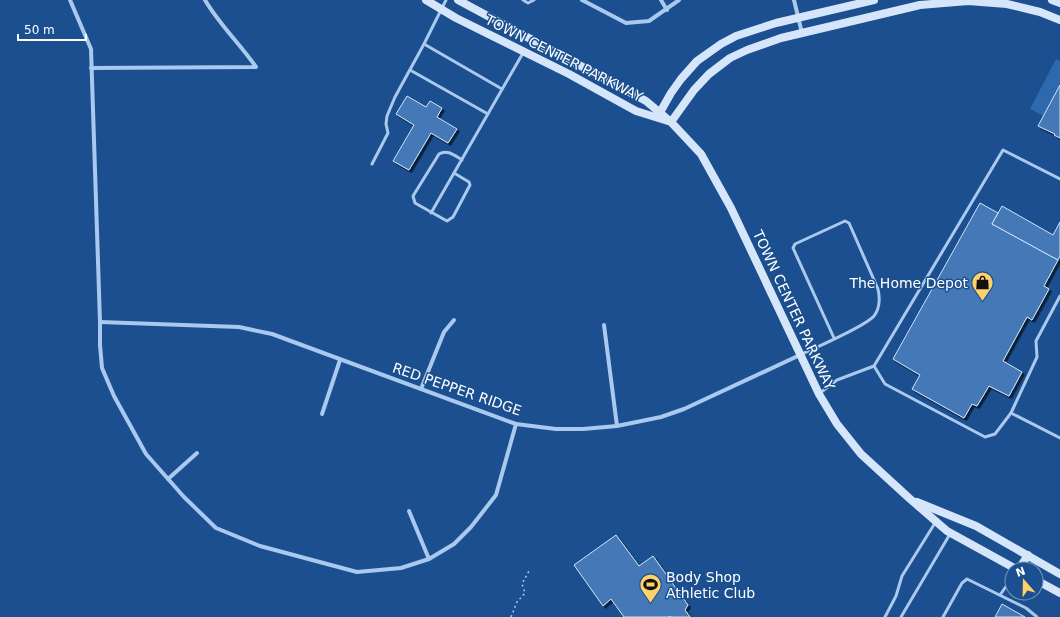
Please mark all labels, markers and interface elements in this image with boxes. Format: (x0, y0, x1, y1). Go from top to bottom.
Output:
street label: TOWN CENTER PARKWAY (482, 11, 646, 105)
scale bar (18, 16, 86, 42)
text: 50 m (24, 23, 55, 37)
street label: TOWN CENTER PARKWAY (749, 227, 838, 393)
shop icon: The Home Depot (970, 270, 996, 303)
place label: The Home Depot (848, 275, 969, 291)
street label: RED PEPPER RIDGE (390, 359, 524, 419)
north arrow (1004, 561, 1044, 601)
text: N (1014, 564, 1027, 580)
place label: Body Shop Athletic Club (666, 569, 755, 601)
sports icon: Body Shop Athletic Club (637, 572, 663, 605)

